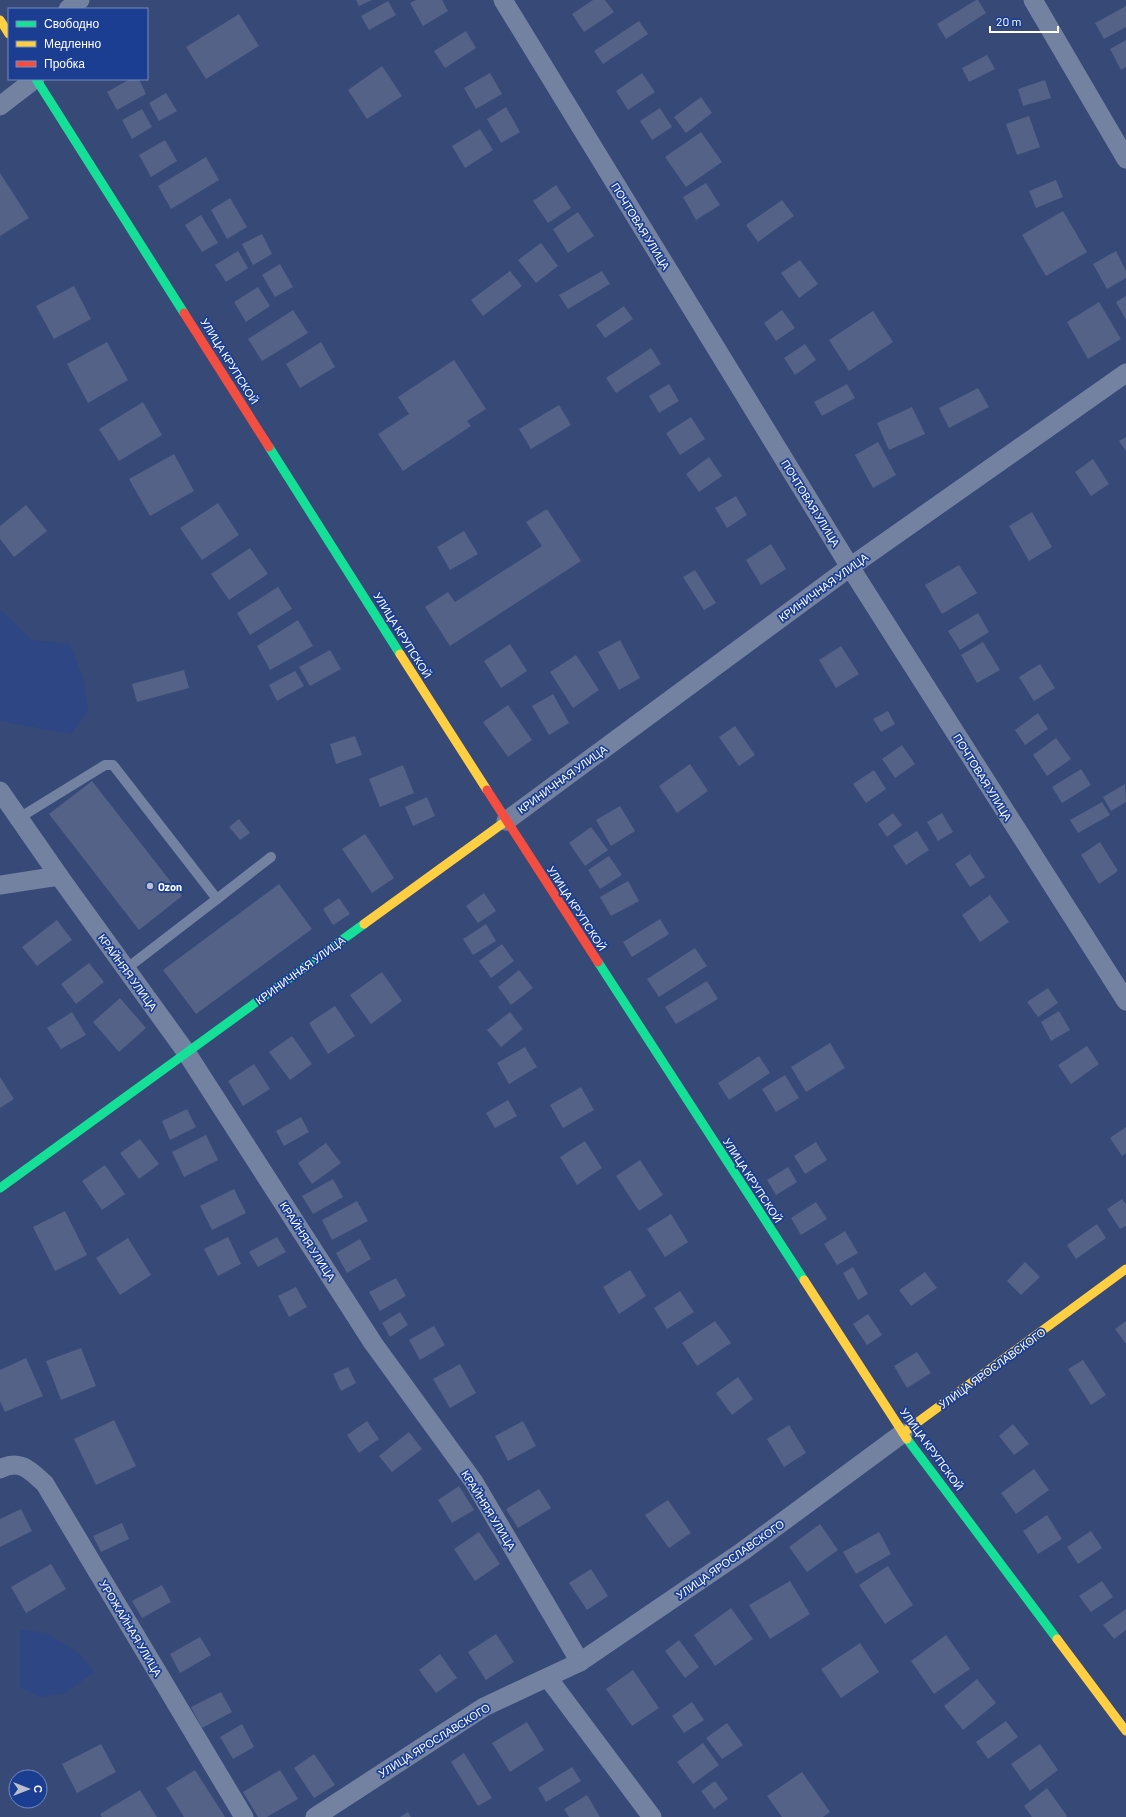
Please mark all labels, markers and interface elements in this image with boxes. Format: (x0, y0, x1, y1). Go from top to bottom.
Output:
legend (8, 8, 148, 80)
scale bar (990, 8, 1058, 34)
text: 20 m (996, 14, 1022, 28)
text: Свободно (44, 16, 99, 31)
text: Медленно (44, 36, 101, 51)
text: Пробка (44, 56, 85, 71)
street label: ПОЧТОВАЯ УЛИЦА (609, 180, 673, 272)
street label: УЛИЦА КРУПСКОЙ (198, 316, 262, 406)
street label: ПОЧТОВАЯ УЛИЦА (779, 457, 843, 549)
street label: КРИНИЧНАЯ УЛИЦА (776, 550, 871, 624)
street label: УЛИЦА КРУПСКОЙ (371, 590, 435, 680)
street label: ПОЧТОВАЯ УЛИЦА (951, 731, 1015, 823)
street label: КРИНИЧНАЯ УЛИЦА (515, 742, 610, 816)
street label: УЛИЦА КРУПСКОЙ (545, 863, 609, 953)
place label: Ozon (158, 880, 182, 893)
marker: Ozon (145, 881, 155, 891)
street label: КРАЙНЯЯ УЛИЦА (96, 931, 161, 1013)
street label: КРИНИЧНАЯ УЛИЦА (253, 933, 348, 1007)
street label: УЛИЦА КРУПСКОЙ (721, 1135, 785, 1225)
street label: КРАЙНЯЯ УЛИЦА (278, 1199, 339, 1283)
street label: УЛИЦА ЯРОСЛАВСКОГО (936, 1325, 1048, 1411)
street label: УЛИЦА КРУПСКОЙ (898, 1405, 966, 1493)
street label: КРАЙНЯЯ УЛИЦА (459, 1468, 519, 1553)
street label: УЛИЦА ЯРОСЛАВСКОГО (674, 1516, 787, 1601)
street label: УРОЖАЙНАЯ УЛИЦА (97, 1577, 165, 1679)
street label: УЛИЦА ЯРОСЛАВСКОГО (376, 1700, 492, 1780)
north arrow (8, 1769, 48, 1809)
text: С (32, 1785, 45, 1793)

